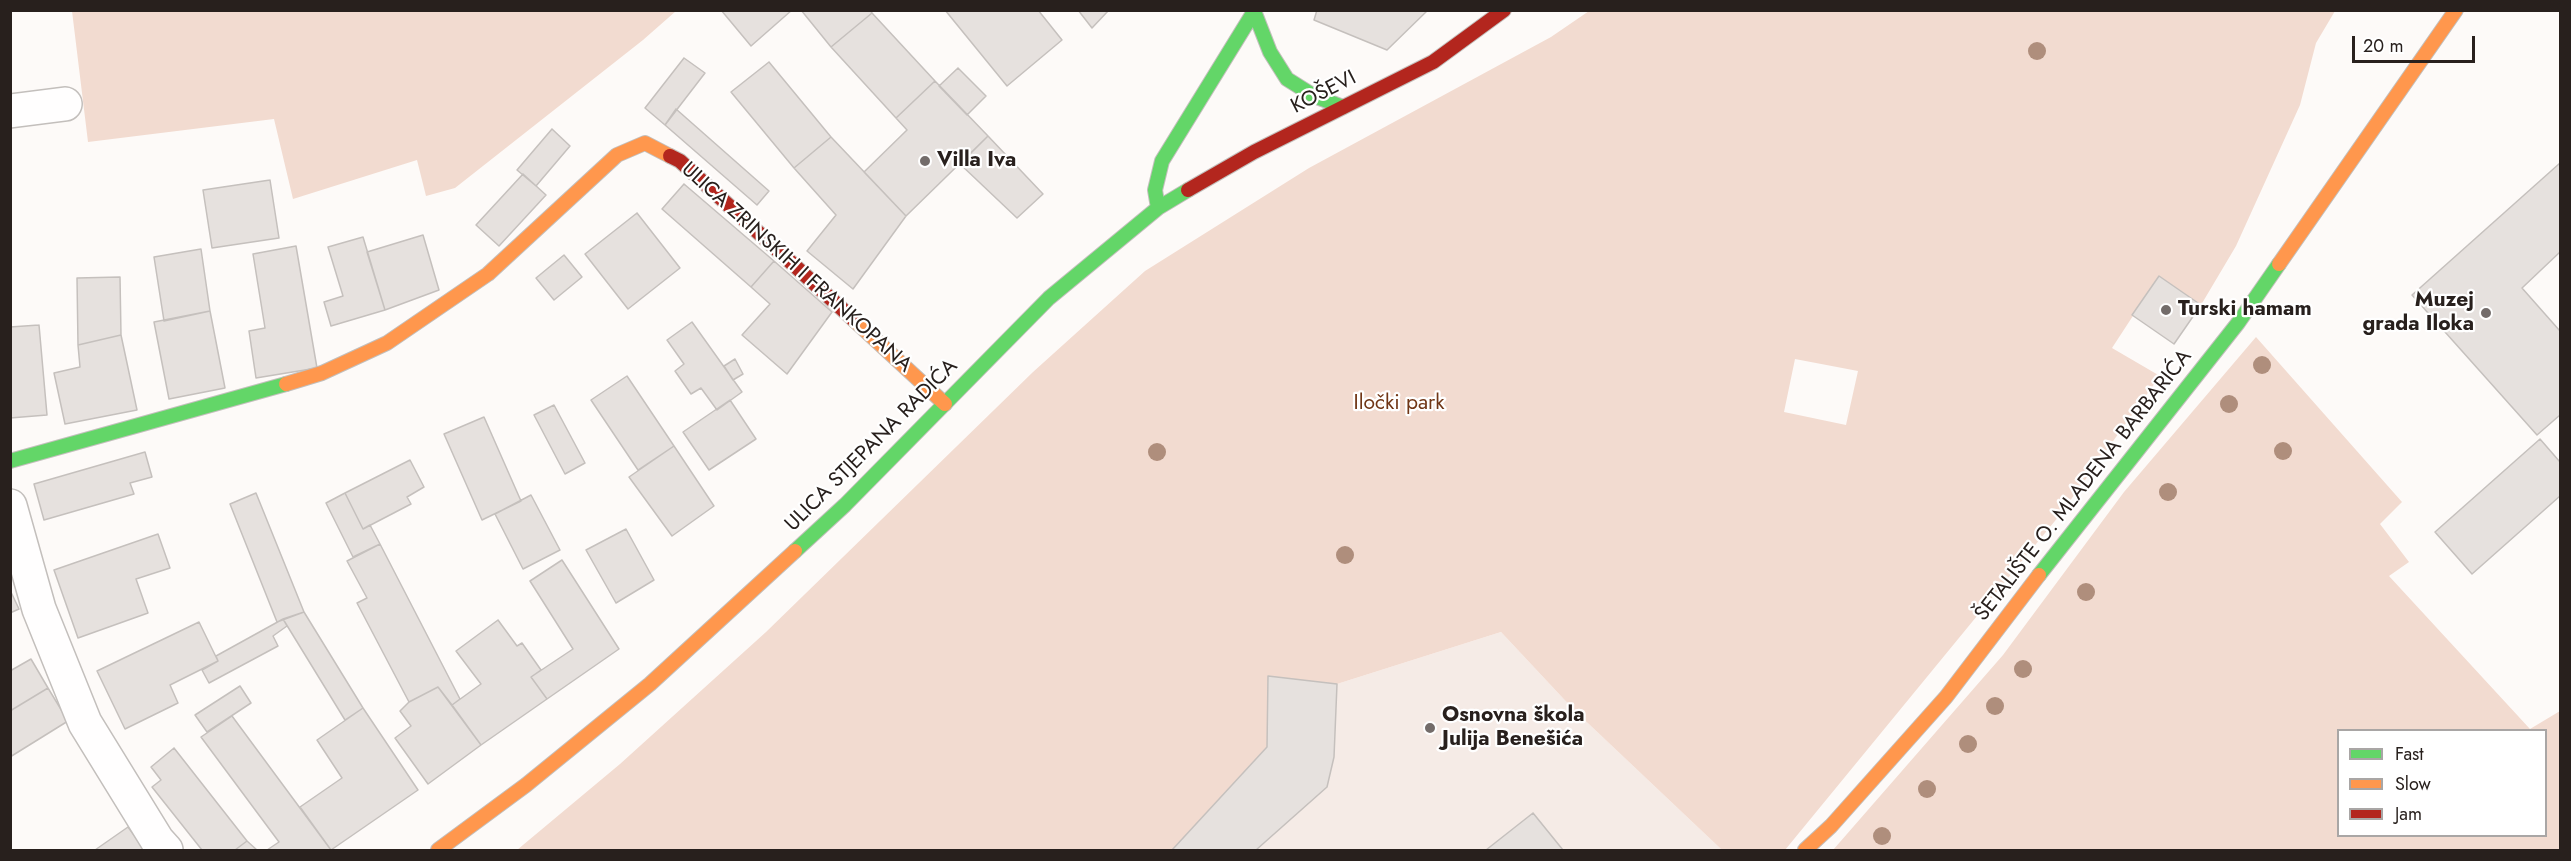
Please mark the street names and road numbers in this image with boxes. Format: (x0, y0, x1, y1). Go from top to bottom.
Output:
street label: KOŠEVI (1287, 66, 1361, 120)
street label: ULICA ZRINSKIH I FRANKOPANA (675, 158, 917, 378)
street label: ŠETALIŠTE O. MLADENA BARBARIĆA (1970, 345, 2198, 627)
street label: ULICA STJEPANA RADIĆA (781, 355, 963, 537)

